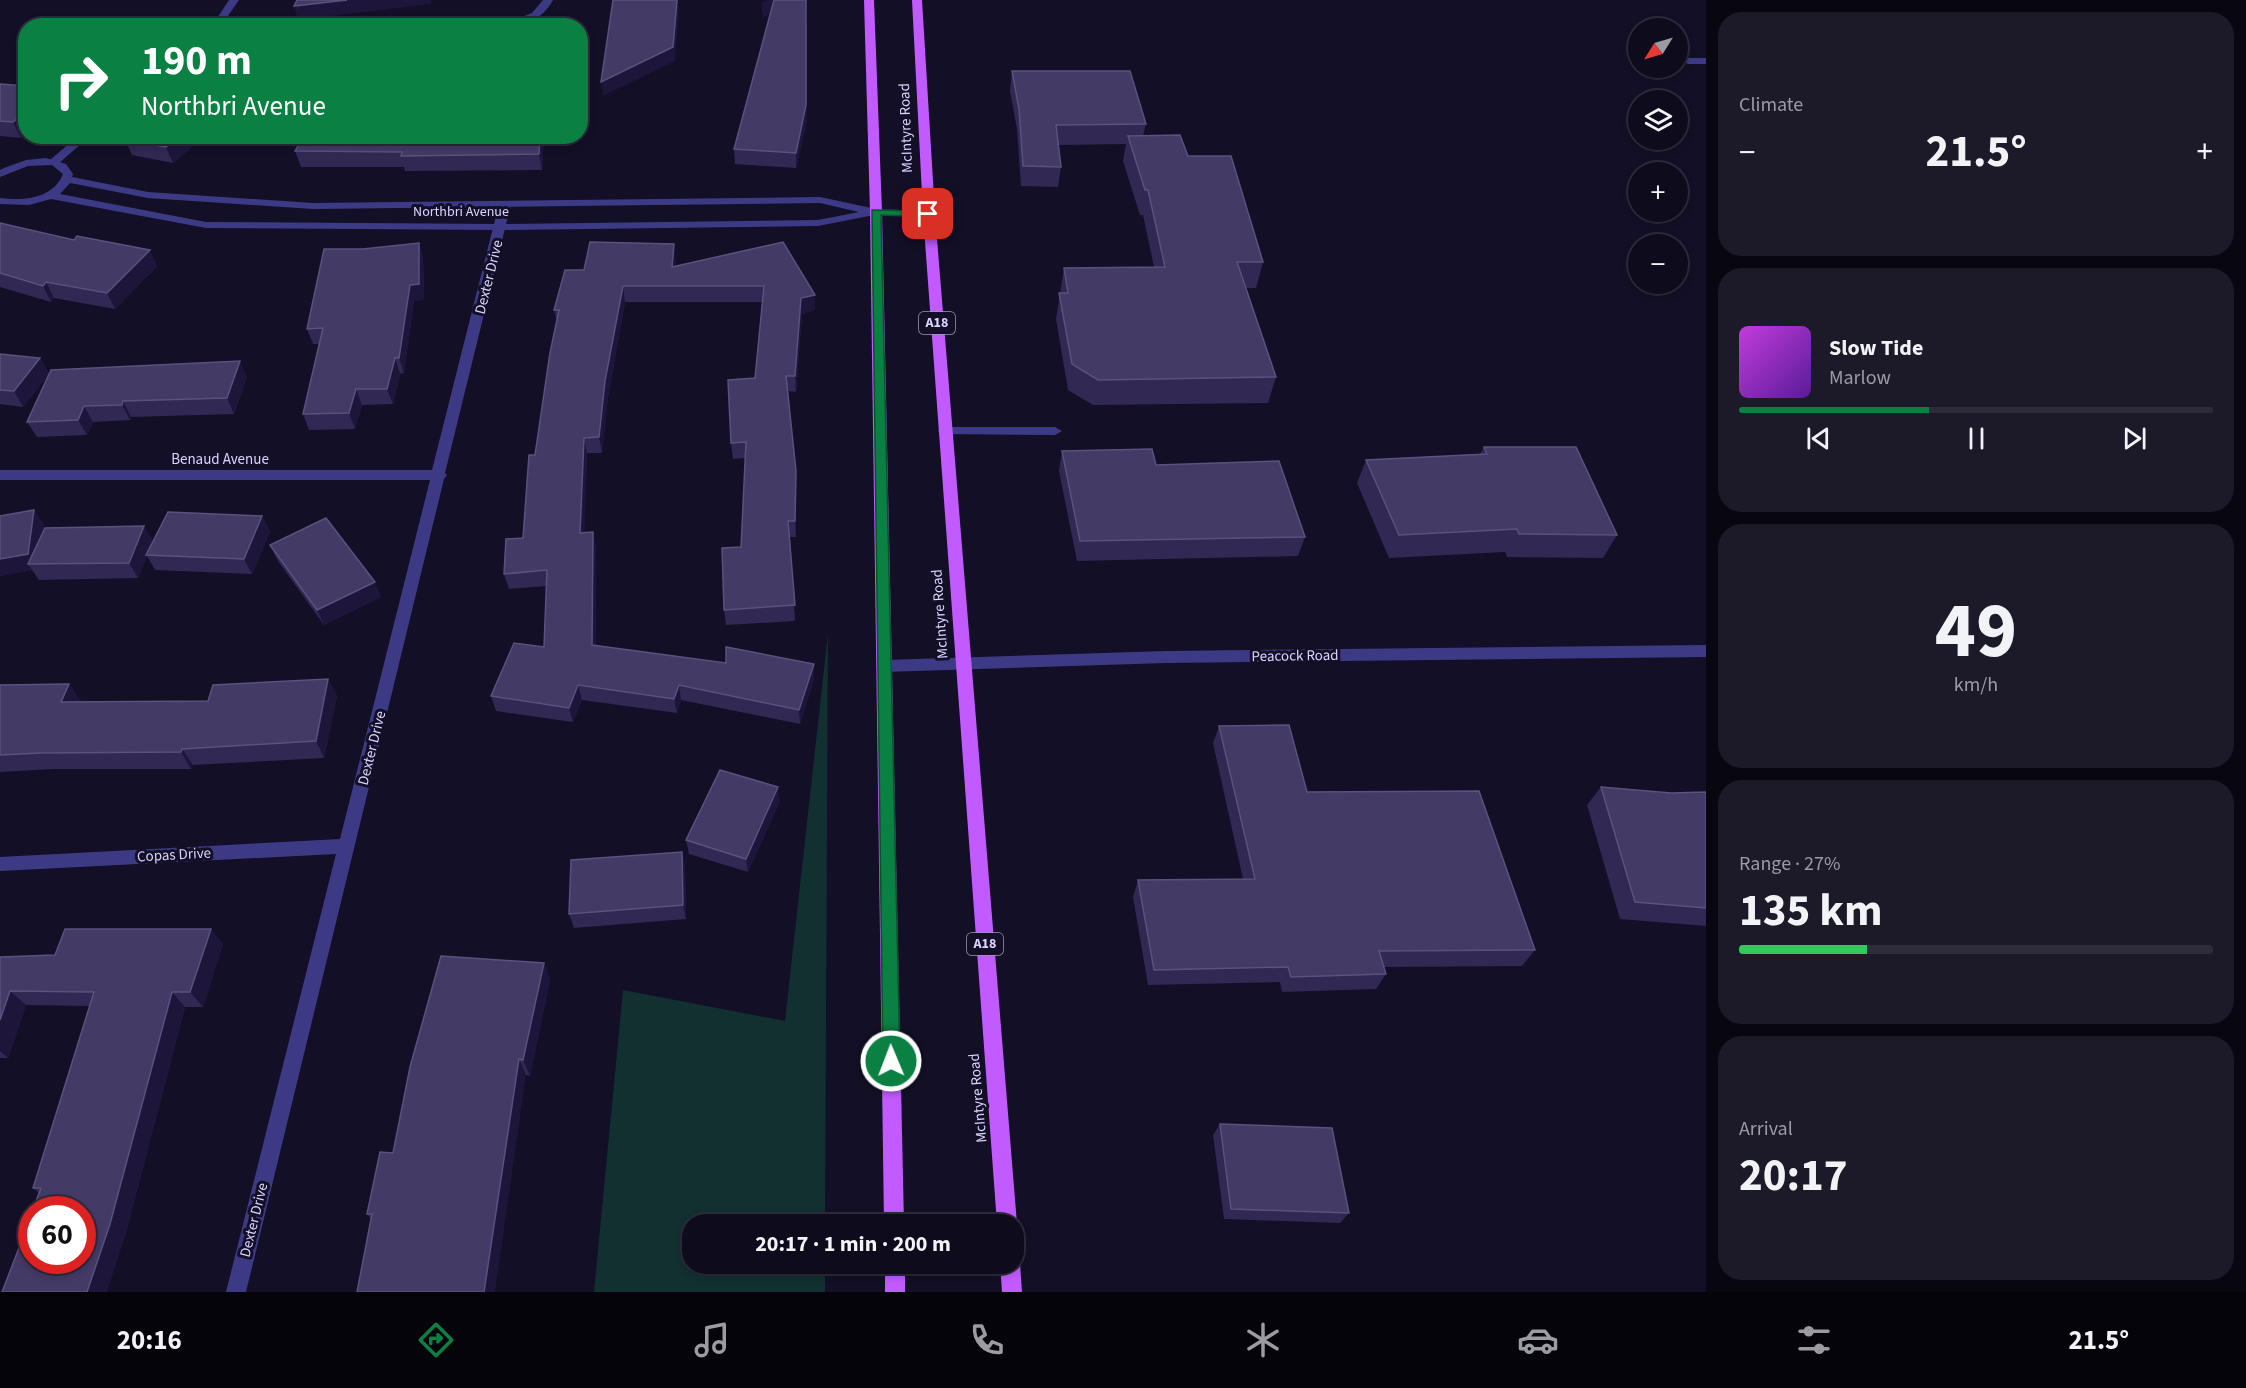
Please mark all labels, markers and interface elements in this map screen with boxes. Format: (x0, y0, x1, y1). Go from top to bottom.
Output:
north arrow (1628, 18, 1688, 78)
map controls (1628, 18, 1688, 294)
text: 190 m (141, 31, 252, 91)
icon: right (42, 42, 120, 120)
street label: McIntyre Road (894, 83, 918, 173)
text: Northbri Avenue (141, 87, 326, 126)
button: layers (1628, 90, 1688, 150)
text: Climate (1739, 91, 1803, 119)
text: 21.5° (1925, 120, 2027, 184)
text: − (1739, 129, 1755, 176)
text: + (2197, 129, 2213, 176)
button: + (1628, 162, 1688, 222)
pin (902, 188, 953, 239)
icon: arrive (911, 197, 944, 230)
street label: Northbri Avenue (413, 202, 509, 222)
button: − (1628, 234, 1688, 294)
street label: Dexter Drive (470, 238, 508, 316)
road number: A18 (919, 312, 955, 334)
text: Slow Tide (1829, 332, 1923, 364)
text: Marlow (1829, 364, 1891, 392)
icon: previous (1802, 422, 1835, 455)
icon: pause (1960, 422, 1993, 455)
icon: next (2118, 422, 2151, 455)
street label: Benaud Avenue (171, 449, 269, 470)
street label: McIntyre Road (926, 569, 954, 659)
text: 49 (1935, 576, 2017, 687)
street label: Peacock Road (1251, 645, 1339, 667)
text: km/h (1954, 671, 1998, 699)
street label: Dexter Drive (353, 709, 391, 787)
street label: Copas Drive (136, 843, 212, 867)
text: Range · 27% (1739, 850, 1840, 878)
text: 135 km (1739, 879, 1883, 943)
road number: A18 (967, 933, 1003, 955)
position arrow (859, 1029, 923, 1093)
street label: McIntyre Road (964, 1052, 992, 1144)
text: Arrival (1739, 1115, 1793, 1143)
text: 20:17 (1739, 1144, 1848, 1208)
street label: Dexter Drive (235, 1181, 273, 1259)
speed limit sign: 60 (18, 1196, 96, 1274)
text: 20:17 · 1 min · 200 m (755, 1228, 951, 1260)
icon: directions (415, 1319, 457, 1361)
icon: music (691, 1319, 733, 1361)
icon: phone (966, 1319, 1008, 1361)
icon: climate (1242, 1319, 1284, 1361)
icon: car (1517, 1319, 1559, 1361)
icon: filters (1793, 1319, 1835, 1361)
text: 20:16 (117, 1321, 182, 1360)
text: 21.5° (2068, 1321, 2129, 1360)

